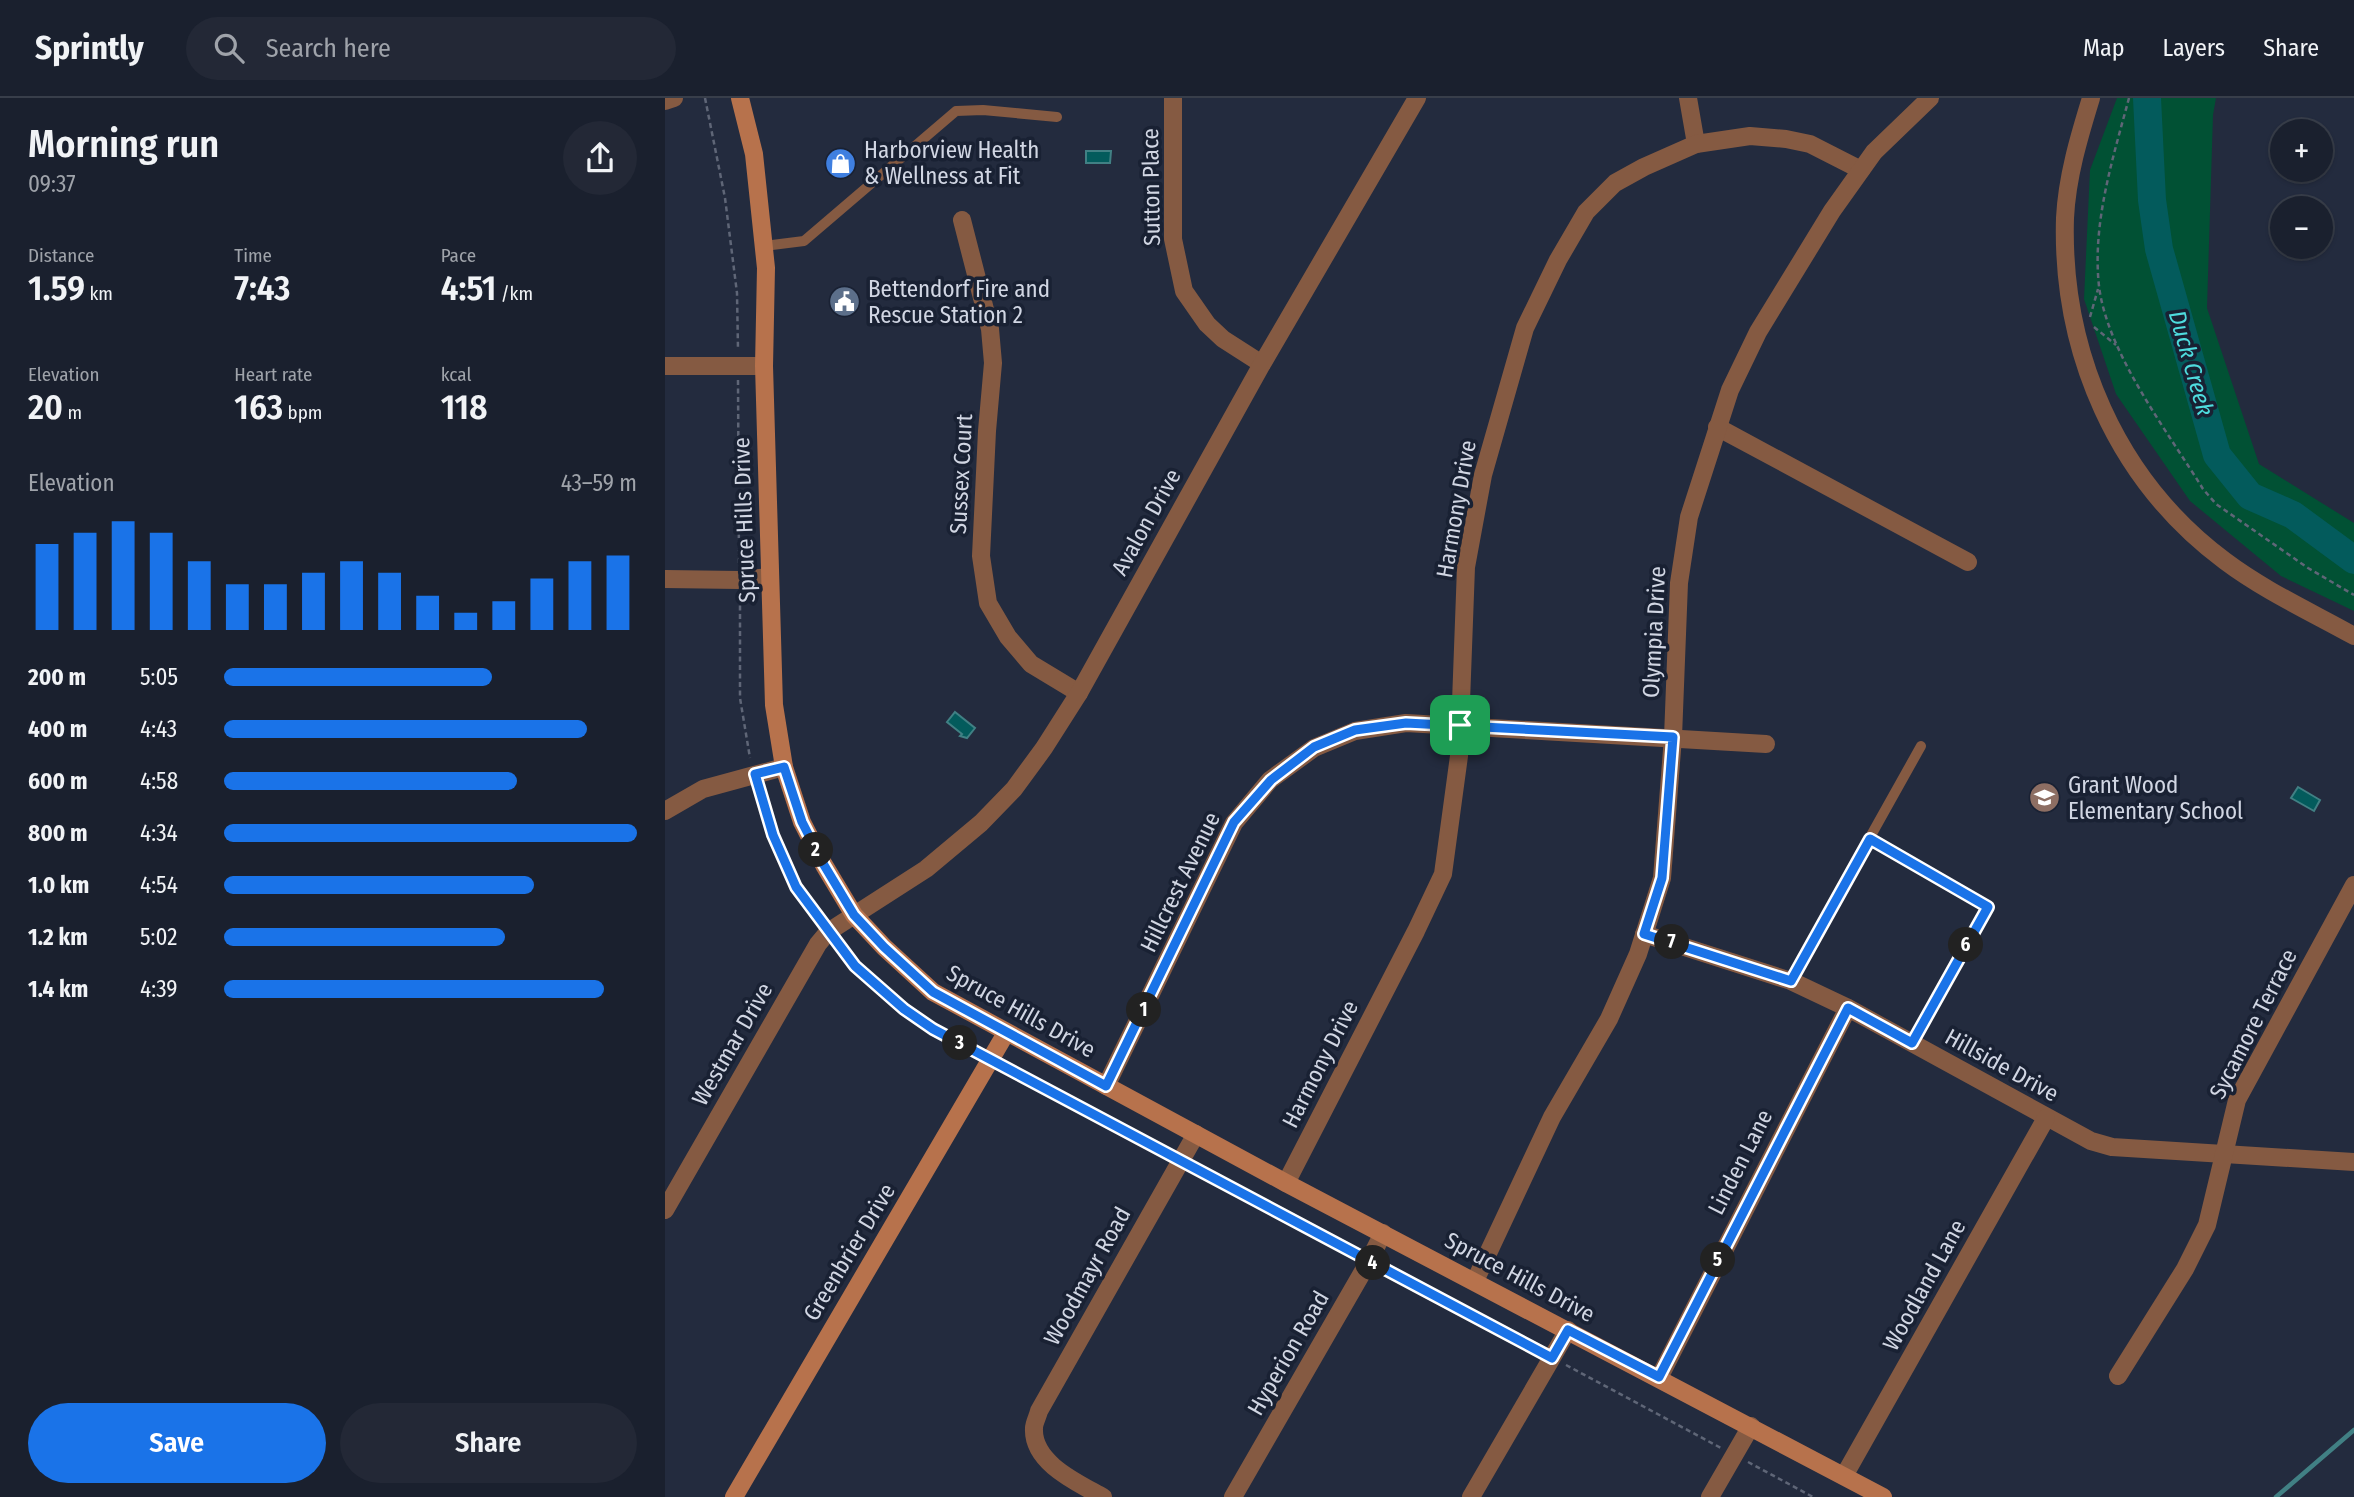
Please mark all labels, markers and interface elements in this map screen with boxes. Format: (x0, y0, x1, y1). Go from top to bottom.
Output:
search box (186, 17, 676, 80)
text: Sprintly (35, 28, 144, 68)
icon: search (210, 29, 248, 67)
text: Search here (266, 33, 391, 64)
text: Map (2083, 34, 2125, 62)
text: Layers (2163, 34, 2225, 62)
text: Share (2263, 34, 2319, 62)
map controls (2270, 119, 2333, 259)
button: + (2270, 119, 2333, 182)
text: Morning run (28, 121, 219, 167)
button: share (563, 121, 637, 195)
street label: Sutton Place (1136, 128, 1166, 246)
place label: Harborview Health & Wellness at Fit (864, 136, 1039, 190)
shop icon: Harborview Health & Wellness at Fit (824, 146, 858, 180)
text: 09:37 (28, 170, 76, 198)
button: − (2270, 196, 2333, 259)
text: Distance (28, 244, 95, 267)
text: Time (234, 244, 272, 267)
text: Pace (441, 244, 476, 267)
text: 1.59 (28, 267, 85, 309)
text: 7:43 (234, 267, 291, 309)
text: 4:51 (441, 267, 496, 309)
place label: Bettendorf Fire and Rescue Station 2 (868, 275, 1050, 329)
text: km (85, 282, 113, 305)
text: /km (496, 282, 533, 305)
public building icon: Bettendorf Fire and Rescue Station 2 (828, 285, 862, 319)
water label: Duck Creek (2163, 307, 2219, 419)
text: Elevation (28, 363, 100, 386)
text: Heart rate (234, 363, 312, 386)
text: kcal (441, 363, 471, 386)
text: 20 (28, 386, 63, 428)
text: 163 (234, 386, 283, 428)
text: 118 (441, 386, 487, 428)
text: m (63, 401, 82, 424)
text: bpm (283, 401, 322, 424)
street label: Sussex Court (944, 413, 978, 535)
street label: Spruce Hills Drive (727, 437, 761, 603)
street label: Harmony Drive (1430, 438, 1482, 580)
street label: Avalon Drive (1105, 464, 1187, 580)
text: Elevation (28, 469, 115, 497)
text: 43–59 m (561, 469, 637, 497)
street label: Olympia Drive (1637, 566, 1671, 698)
text: 200 m (28, 663, 86, 691)
text: 5:05 (140, 663, 178, 691)
pin (1430, 695, 1490, 755)
icon: arrive (1441, 706, 1479, 744)
text: 400 m (28, 715, 87, 743)
text: 4:43 (140, 715, 177, 743)
text: 600 m (28, 767, 87, 795)
text: 4:58 (140, 767, 178, 795)
place label: Grant Wood Elementary School (2068, 771, 2243, 825)
school or university icon: Grant Wood Elementary School (2028, 781, 2062, 815)
street label: Hillcrest Avenue (1134, 807, 1226, 957)
text: 800 m (28, 819, 88, 847)
text: 4:34 (140, 819, 178, 847)
pin: 2 (799, 832, 833, 868)
text: 2 (811, 838, 820, 861)
text: 1.0 km (28, 871, 89, 899)
text: 4:54 (140, 871, 178, 899)
text: 1.2 km (28, 923, 88, 951)
text: 5:02 (140, 923, 177, 951)
pin: 7 (1655, 924, 1689, 960)
pin: 6 (1949, 928, 1983, 962)
text: 7 (1667, 930, 1676, 953)
text: 6 (1961, 933, 1970, 956)
street label: Sycamore Terrace (2203, 944, 2303, 1104)
street label: Spruce Hills Drive (942, 959, 1100, 1063)
text: 1.4 km (28, 975, 88, 1003)
text: 4:39 (140, 975, 178, 1003)
street label: Westmar Drive (686, 978, 778, 1110)
pin: 1 (1127, 992, 1161, 1028)
street label: Harmony Drive (1276, 996, 1364, 1132)
text: 1 (1139, 998, 1148, 1021)
street label: Hillside Drive (1940, 1022, 2064, 1108)
pin: 3 (943, 1026, 977, 1060)
text: 3 (955, 1031, 964, 1054)
street label: Linden Lane (1702, 1105, 1778, 1219)
street label: Greenbrier Drive (797, 1178, 901, 1326)
street label: Woodmayr Road (1038, 1202, 1136, 1350)
street label: Woodland Lane (1877, 1215, 1971, 1355)
street label: Spruce Hills Drive (1440, 1226, 1600, 1328)
pin: 5 (1701, 1242, 1735, 1278)
pin: 4 (1355, 1246, 1391, 1280)
text: 5 (1713, 1248, 1722, 1271)
text: 4 (1368, 1251, 1377, 1274)
street label: Hyperion Road (1241, 1286, 1335, 1420)
button: Save (28, 1403, 326, 1483)
button: Share (340, 1403, 637, 1483)

